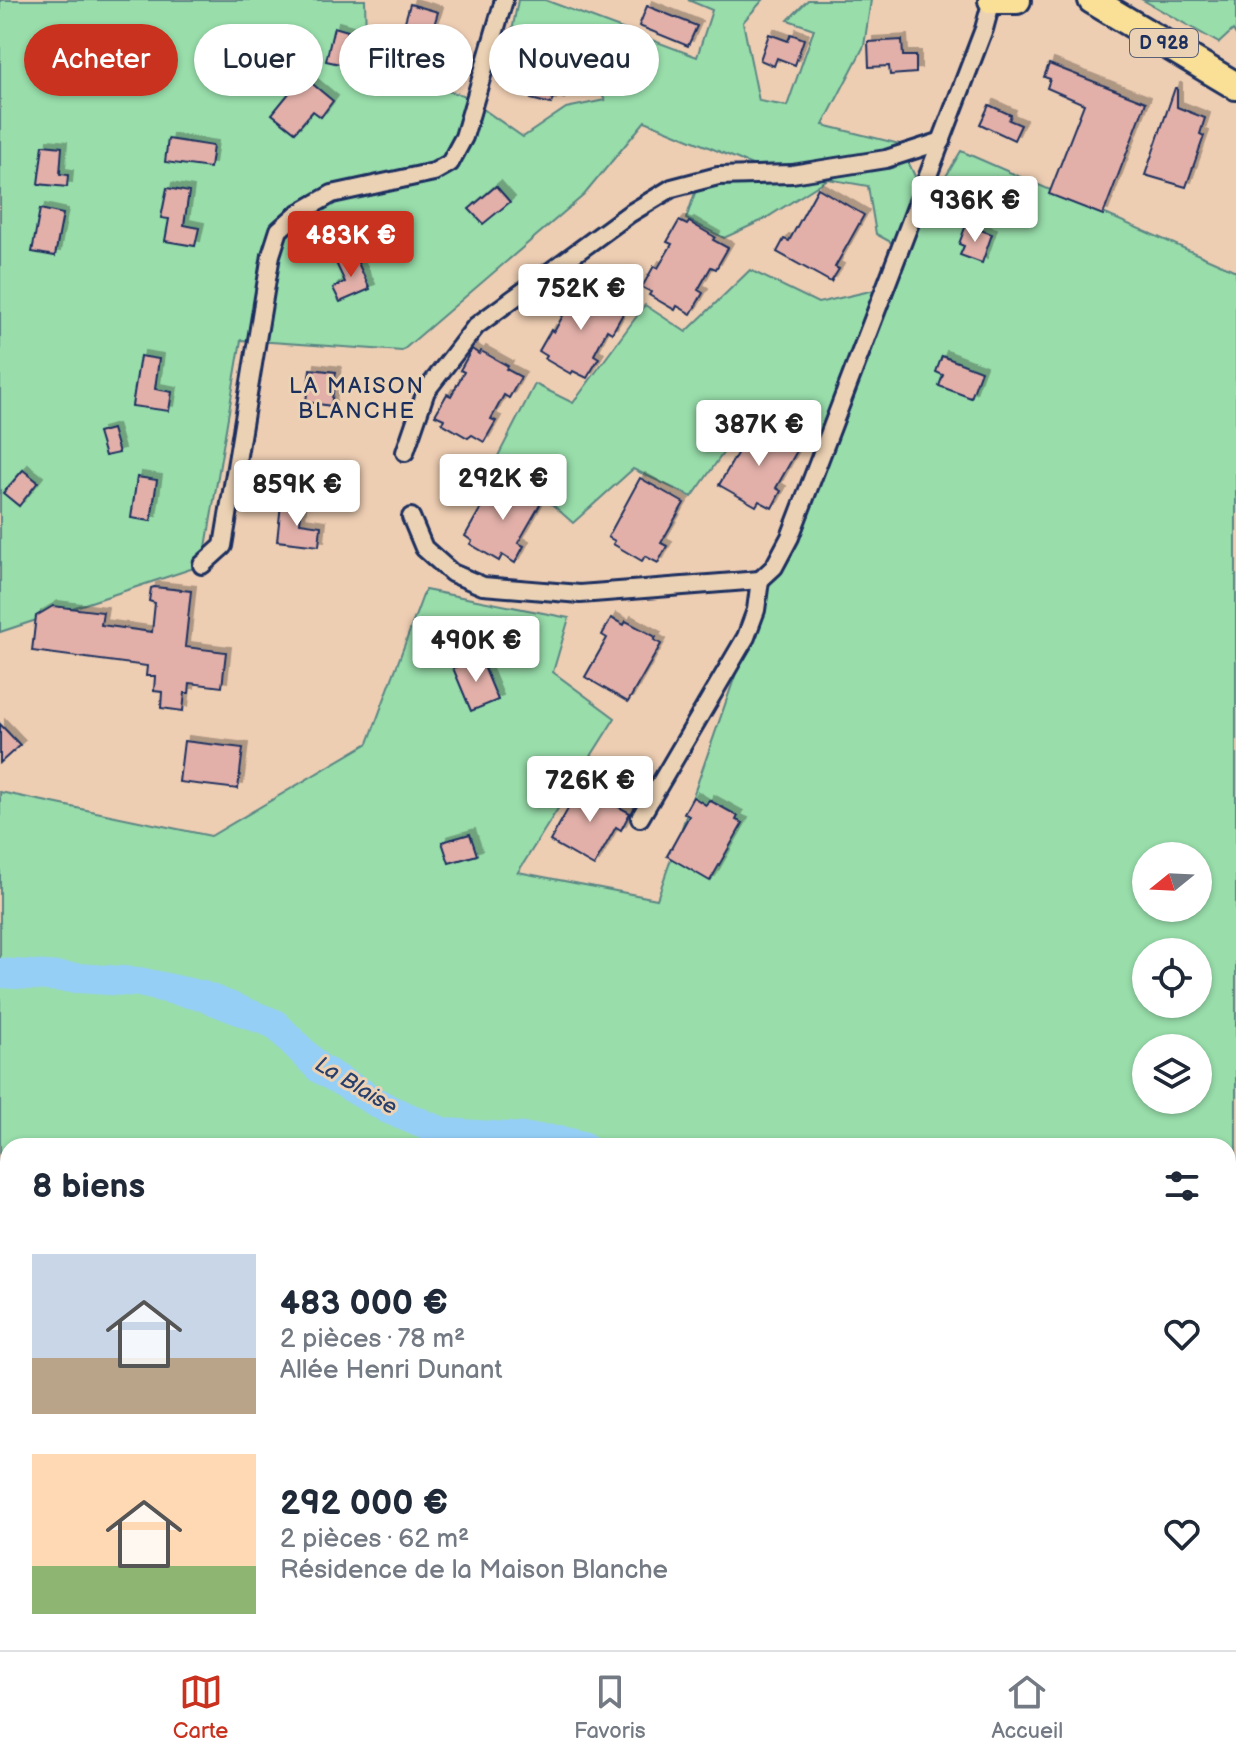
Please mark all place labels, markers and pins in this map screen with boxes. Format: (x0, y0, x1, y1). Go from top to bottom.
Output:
pin: 936K € (910, 176, 1040, 244)
pin: 483K € (286, 211, 416, 279)
pin: 752K € (516, 264, 646, 332)
pin: 387K € (694, 400, 824, 468)
pin: 292K € (438, 454, 568, 522)
pin: 859K € (232, 460, 362, 528)
pin: 490K € (411, 616, 541, 684)
pin: 726K € (525, 756, 655, 824)

